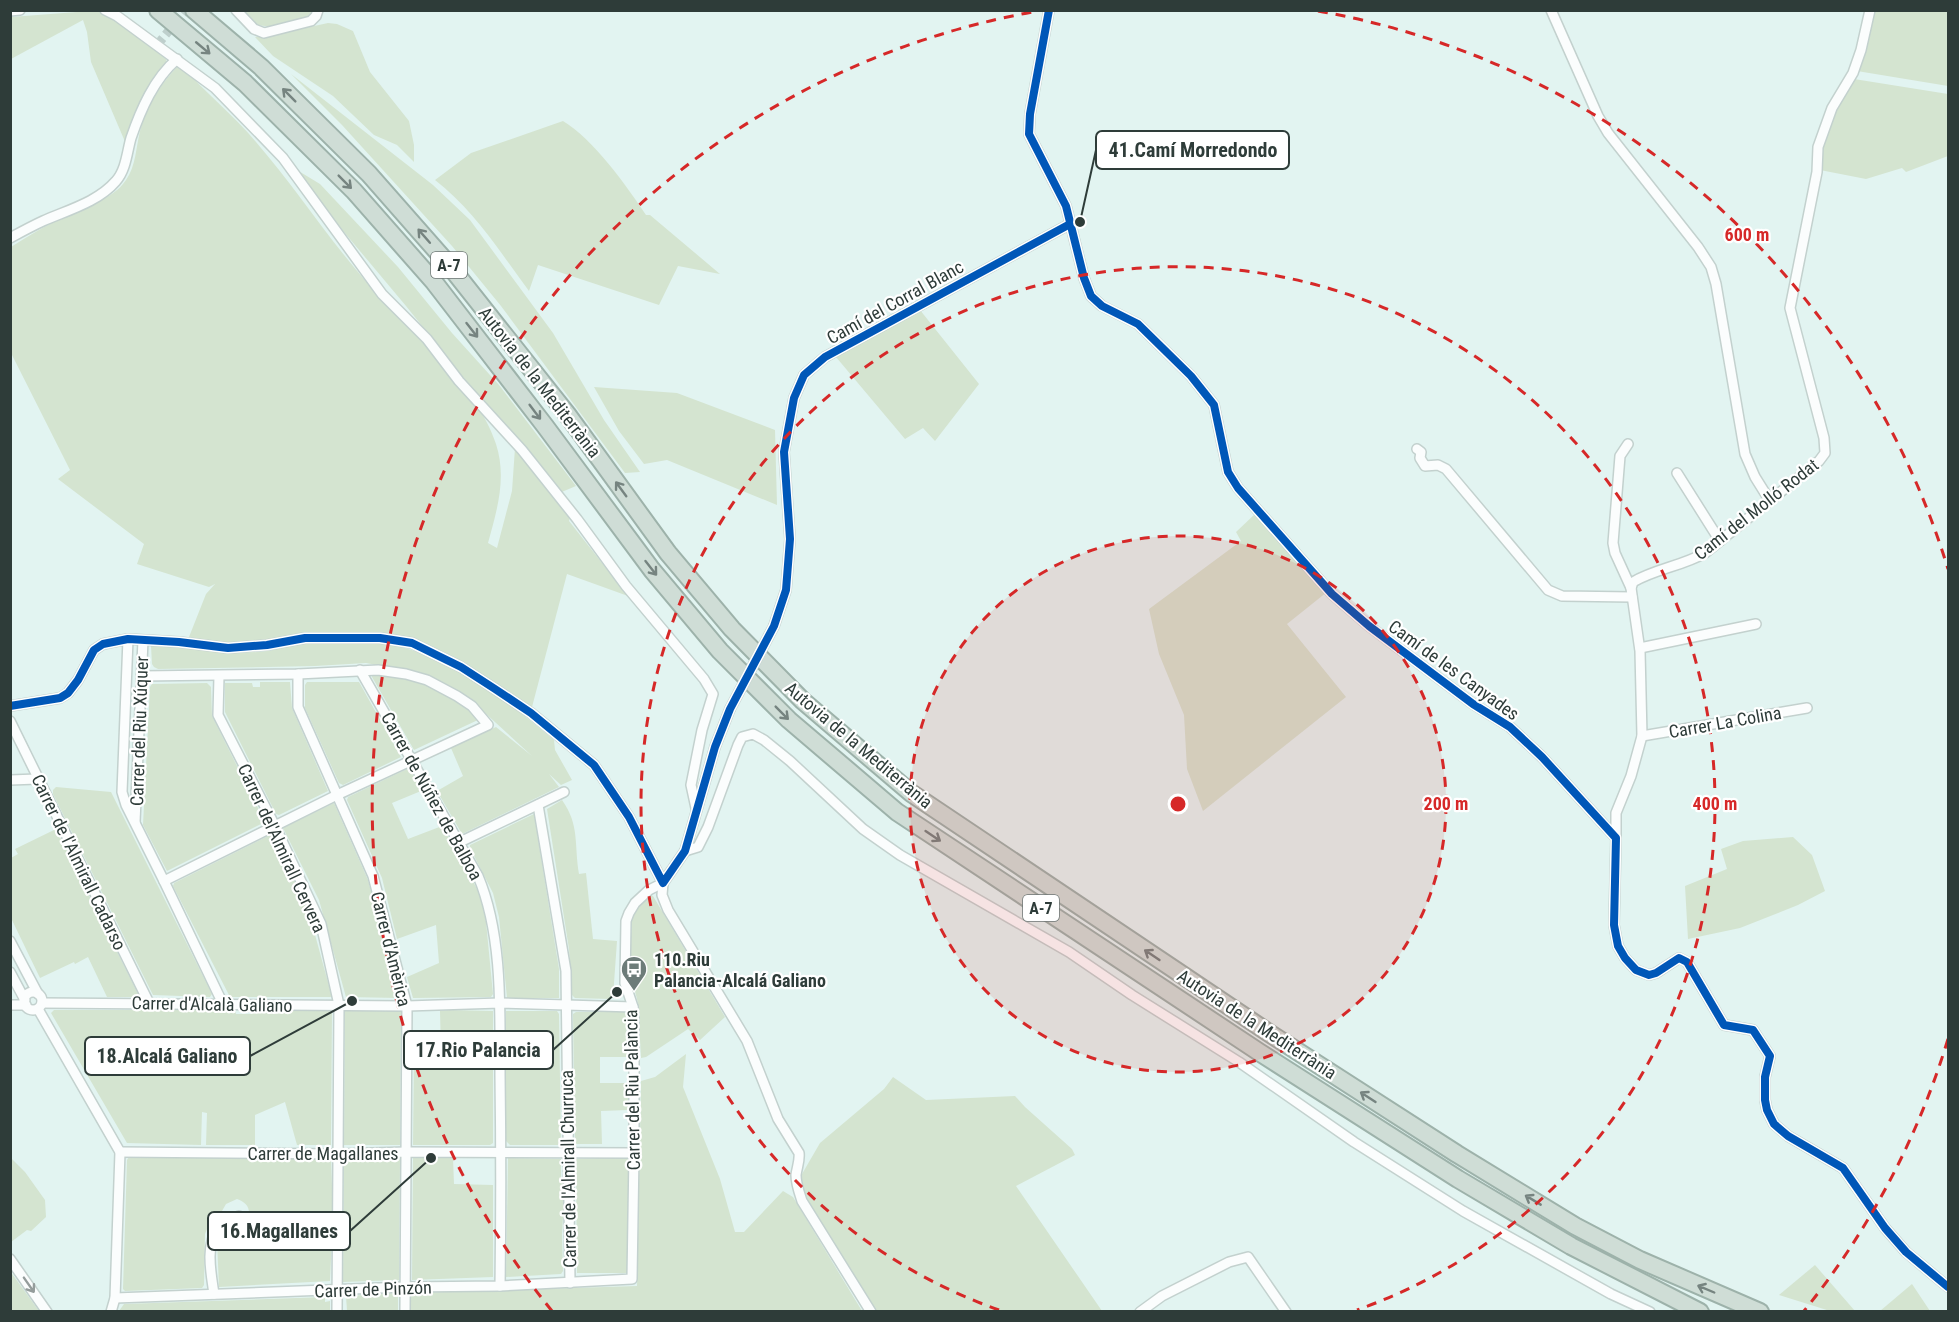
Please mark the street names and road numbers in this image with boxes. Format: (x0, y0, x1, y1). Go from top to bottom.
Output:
road number: A-7 (431, 252, 467, 278)
street label: Camí del Corral Blanc (823, 256, 967, 348)
street label: Autovia de la Mediterrània (475, 302, 605, 462)
street label: Camí del Molló Rodat (1690, 454, 1822, 564)
street label: Camí de les Canyades (1385, 616, 1523, 724)
street label: Carrer del Riu Xúquer (126, 655, 152, 806)
street label: Autovia de la Mediterrània (781, 677, 937, 813)
street label: Carrer La Colina (1667, 702, 1783, 742)
street label: Carrer de Núñez de Balboa (377, 708, 487, 884)
street label: Carrer del'Almirall Cervera (234, 760, 330, 936)
street label: Carrer de l'Almirall Cadarso (27, 771, 131, 953)
street label: Carrer d'Amèrica (367, 889, 415, 1009)
road number: A-7 (1023, 895, 1059, 921)
street label: Autovia de la Mediterrània (1173, 965, 1341, 1083)
street label: Carrer d'Alcalà Galiano (131, 992, 293, 1016)
street label: Carrer del Riu Palància (620, 1009, 644, 1171)
street label: Carrer de l'Almirall Churruca (556, 1070, 580, 1268)
street label: Carrer de Magallanes (247, 1143, 399, 1164)
street label: Carrer de Pinzón (314, 1276, 432, 1302)

